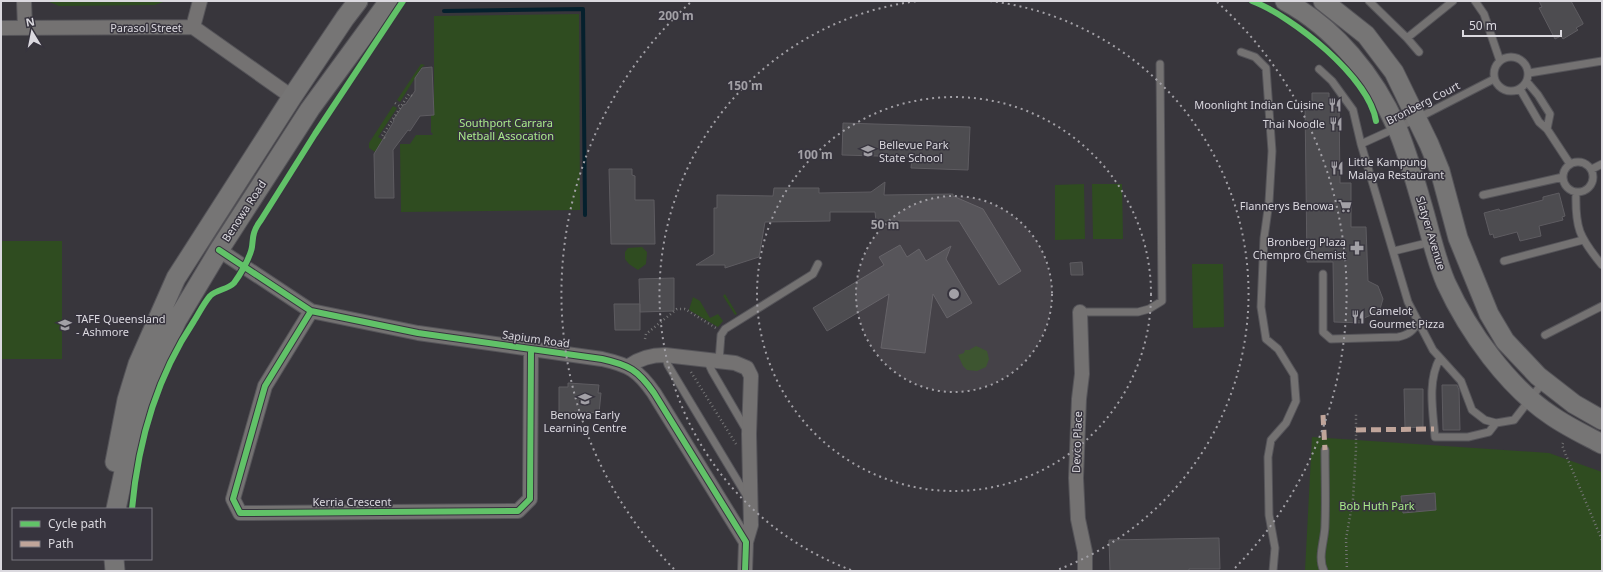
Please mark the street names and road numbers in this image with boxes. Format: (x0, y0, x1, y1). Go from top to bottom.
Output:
street label: Parasol Street (110, 20, 182, 35)
street label: Bronberg Court (1383, 78, 1462, 128)
street label: Benowa Road (218, 177, 269, 244)
street label: Slatyer Avenue (1413, 194, 1450, 272)
street label: Sapium Road (501, 326, 571, 351)
street label: Devco Place (1068, 411, 1085, 473)
street label: Kerria Crescent (313, 494, 392, 509)

